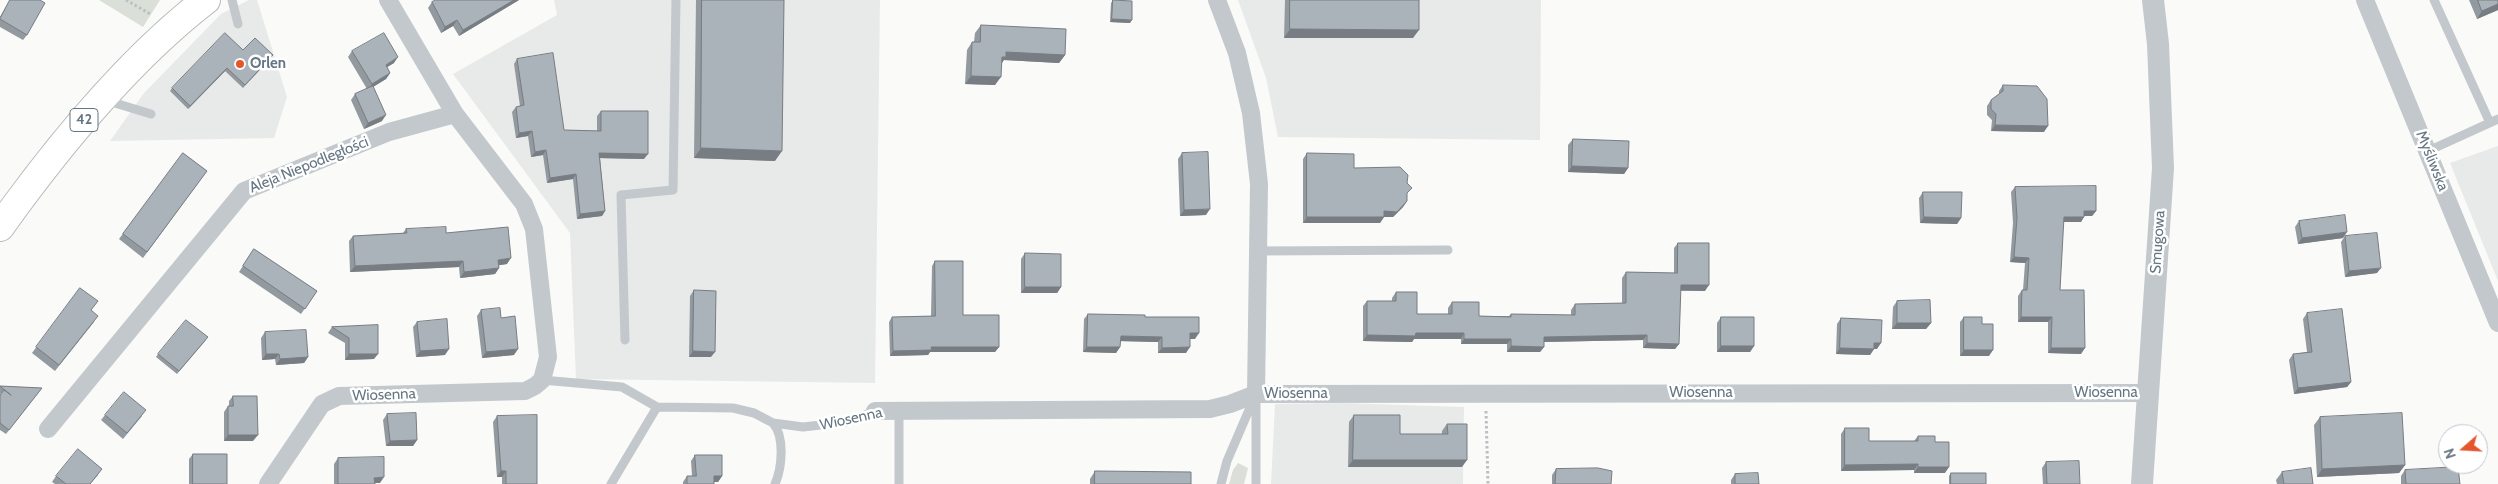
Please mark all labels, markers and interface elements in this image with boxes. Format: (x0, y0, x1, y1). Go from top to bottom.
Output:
place label: Orlen (250, 55, 286, 73)
marker: Orlen (234, 58, 246, 70)
road number: 42 (70, 108, 98, 132)
street label: Myśliwska (2412, 128, 2452, 194)
street label: Aleja Niepodległości (247, 133, 371, 197)
street label: Smugowa (2147, 210, 2169, 274)
street label: Wiosenna (1669, 384, 1733, 402)
street label: Wiosenna (2074, 384, 2138, 402)
street label: Wiosenna (352, 385, 416, 405)
street label: Wiosenna (1264, 385, 1328, 403)
street label: Wiosenna (818, 404, 884, 434)
north arrow (2438, 424, 2488, 474)
text: N (2440, 446, 2460, 461)

